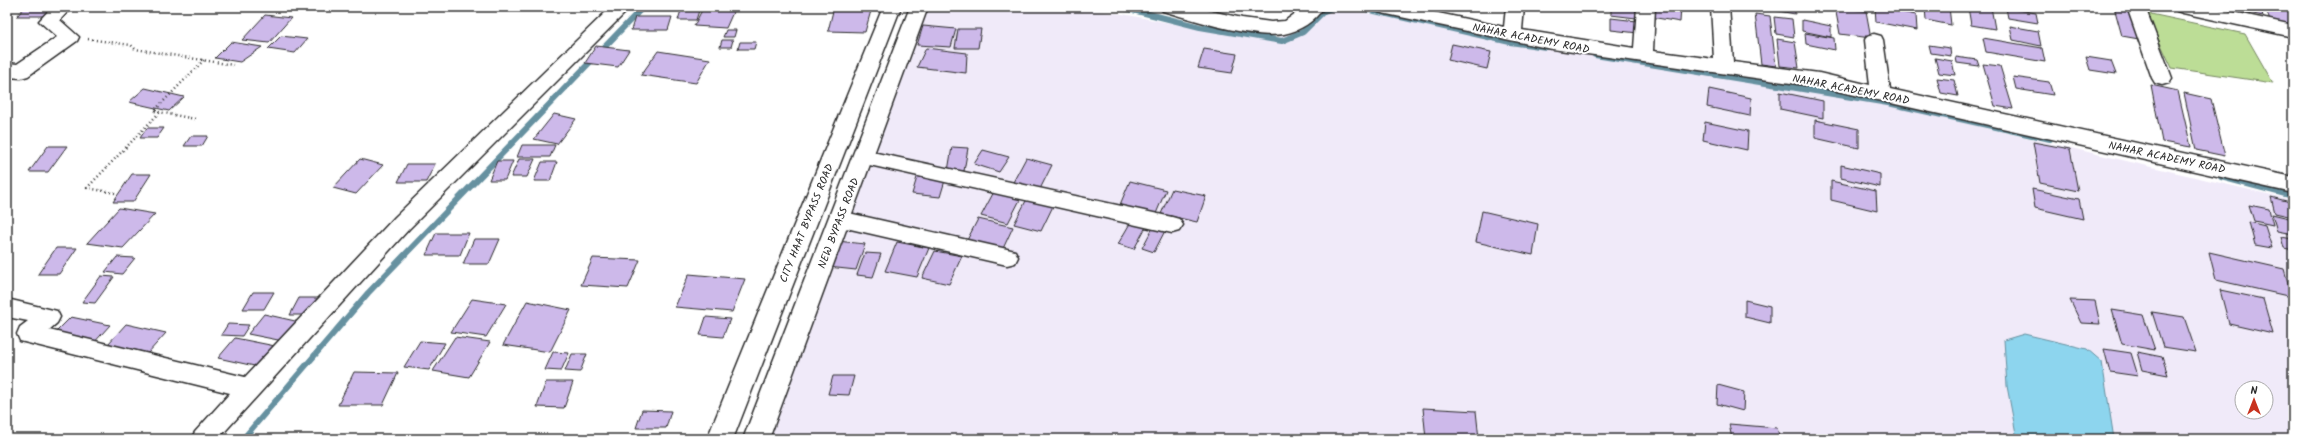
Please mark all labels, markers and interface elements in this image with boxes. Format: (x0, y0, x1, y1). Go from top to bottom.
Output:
street label: NAHAR ACADEMY ROAD (1471, 19, 1591, 59)
street label: NAHAR ACADEMY ROAD (1791, 70, 1911, 110)
street label: NAHAR ACADEMY ROAD (2107, 137, 2227, 179)
street label: CITY HAAT BYPASS ROAD (775, 161, 839, 285)
street label: NEW BYPASS ROAD (813, 175, 865, 271)
north arrow (2234, 380, 2274, 420)
text: N (2251, 382, 2258, 400)

